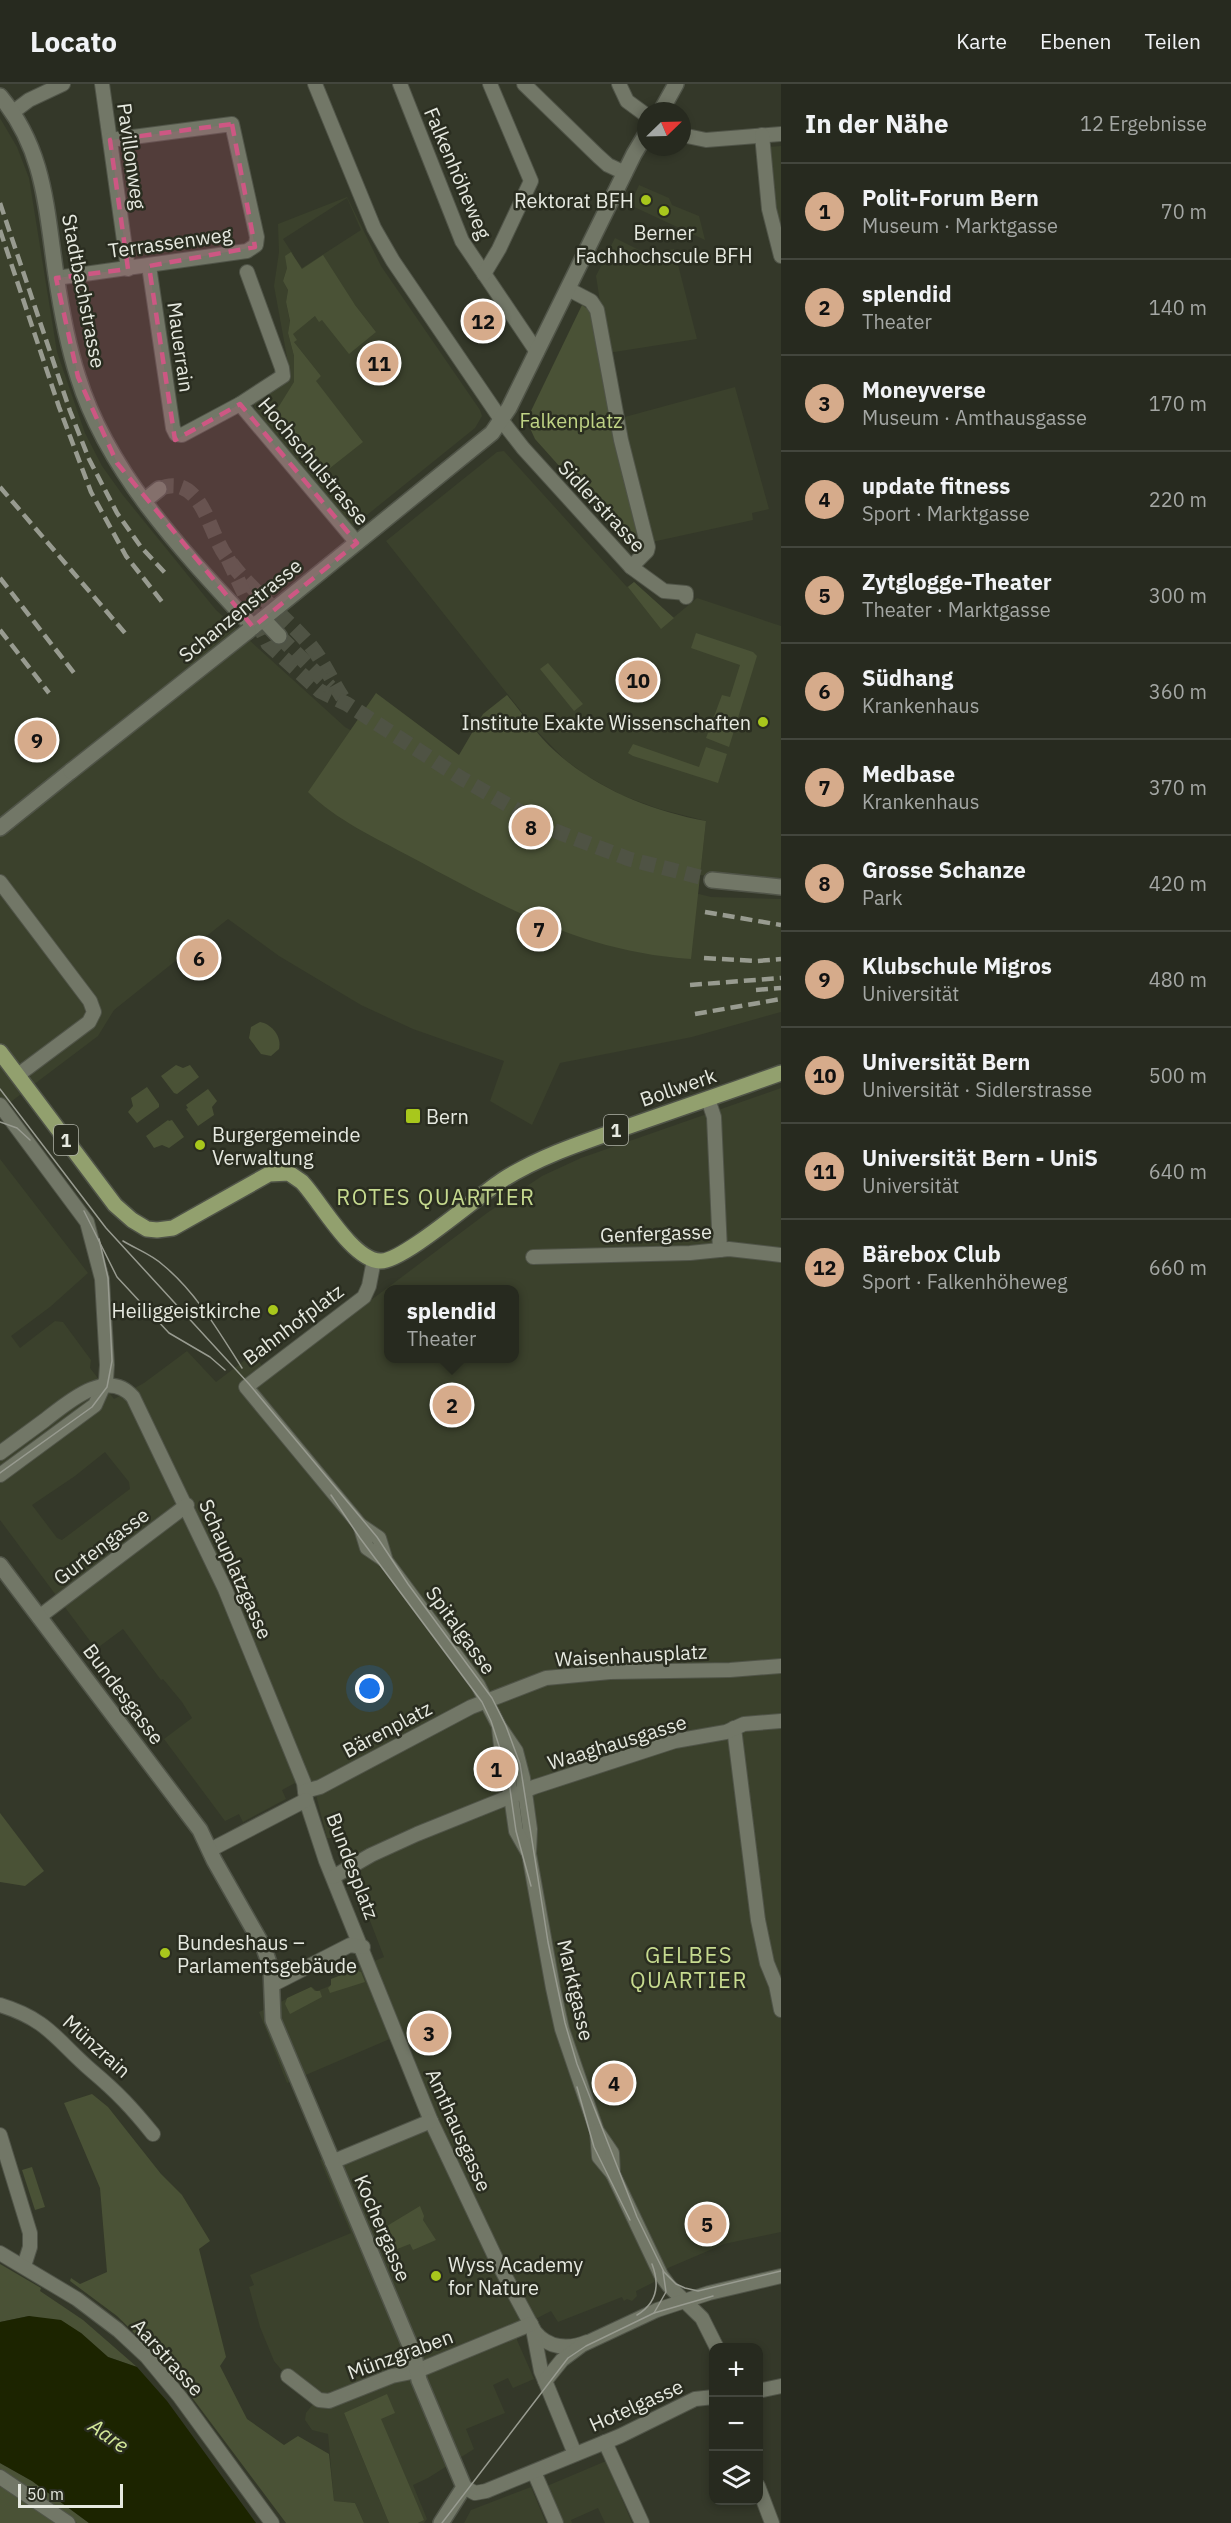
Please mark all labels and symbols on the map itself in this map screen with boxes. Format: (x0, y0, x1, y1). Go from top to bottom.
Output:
street label: Pavillonweg (111, 101, 153, 211)
north arrow (637, 102, 691, 156)
street label: Falkenhöheweg (418, 103, 498, 243)
place label: Rektorat BFH (514, 187, 634, 214)
marker: Rektorat BFH (639, 193, 653, 207)
marker: Berner Fachhochscule BFH (657, 204, 671, 218)
street label: Stadtbachstrasse (56, 212, 112, 370)
place label: Berner Fachhochscule BFH (575, 219, 753, 269)
street label: Terrassenweg (106, 220, 234, 264)
pin: 12 (464, 298, 502, 344)
street label: Mauerrain (161, 300, 201, 394)
pin: 11 (360, 340, 398, 386)
street label: Hochschulstrasse (252, 391, 376, 531)
park label: Falkenplatz (519, 407, 623, 434)
street label: Sidlerstrasse (552, 454, 652, 558)
street label: Schanzenstrasse (173, 552, 307, 668)
pin: 10 (618, 658, 658, 702)
place label: Institute Exakte Wissenschaften (461, 709, 751, 736)
marker: Institute Exakte Wissenschaften (756, 715, 770, 729)
pin: 9 (18, 718, 57, 762)
pin: 8 (512, 804, 550, 850)
pin: 7 (520, 906, 558, 952)
pin: 6 (180, 936, 218, 980)
street label: Bollwerk (636, 1061, 720, 1113)
place label: Bern (426, 1103, 469, 1130)
marker: Bern (404, 1107, 422, 1125)
road number: 1 (604, 1115, 628, 1145)
place label: Burgergemeinde Verwaltung (212, 1121, 360, 1171)
road number: 1 (54, 1125, 78, 1155)
marker: Burgergemeinde Verwaltung (193, 1138, 207, 1152)
district label: ROTES QUARTIER (336, 1182, 536, 1211)
street label: Genfergasse (600, 1218, 712, 1248)
street label: Bahnhofplatz (237, 1277, 349, 1371)
place label: Heiliggeistkirche (112, 1297, 261, 1324)
marker: Heiliggeistkirche (266, 1303, 280, 1317)
pin: 2 (432, 1382, 472, 1428)
street label: Schauplatzgasse (193, 1495, 279, 1643)
street label: Gurtengasse (48, 1501, 154, 1591)
street label: Spitalgasse (420, 1580, 502, 1680)
street label: Bundesgasse (77, 1638, 171, 1750)
street label: Waisenhausplatz (554, 1638, 708, 1672)
your location (355, 1674, 384, 1703)
street label: Bärenplatz (338, 1694, 436, 1764)
street label: Waaghausgasse (544, 1708, 690, 1776)
pin: 1 (476, 1746, 516, 1792)
street label: Bundesplatz (320, 1809, 386, 1923)
place label: Bundeshaus – Parlamentsgebäude (177, 1929, 357, 1979)
street label: Marktgasse (551, 1937, 601, 2043)
district label: GELBES QUARTIER (630, 1940, 748, 1994)
marker: Bundeshaus – Parlamentsgebäude (158, 1946, 172, 1960)
street label: Münzrain (57, 2008, 137, 2084)
pin: 3 (410, 2010, 448, 2056)
pin: 4 (594, 2060, 634, 2106)
street label: Amthausgasse (420, 2064, 498, 2196)
street label: Kochergasse (348, 2170, 418, 2286)
pin: 5 (688, 2202, 726, 2246)
place label: Wyss Academy for Nature (448, 2251, 583, 2301)
marker: Wyss Academy for Nature (429, 2269, 443, 2283)
street label: Aarstrasse (126, 2312, 210, 2402)
street label: Münzgraben (343, 2322, 457, 2386)
street label: Hotelgasse (585, 2372, 687, 2438)
water label: Aare (82, 2411, 135, 2459)
scale bar (18, 2481, 123, 2508)

